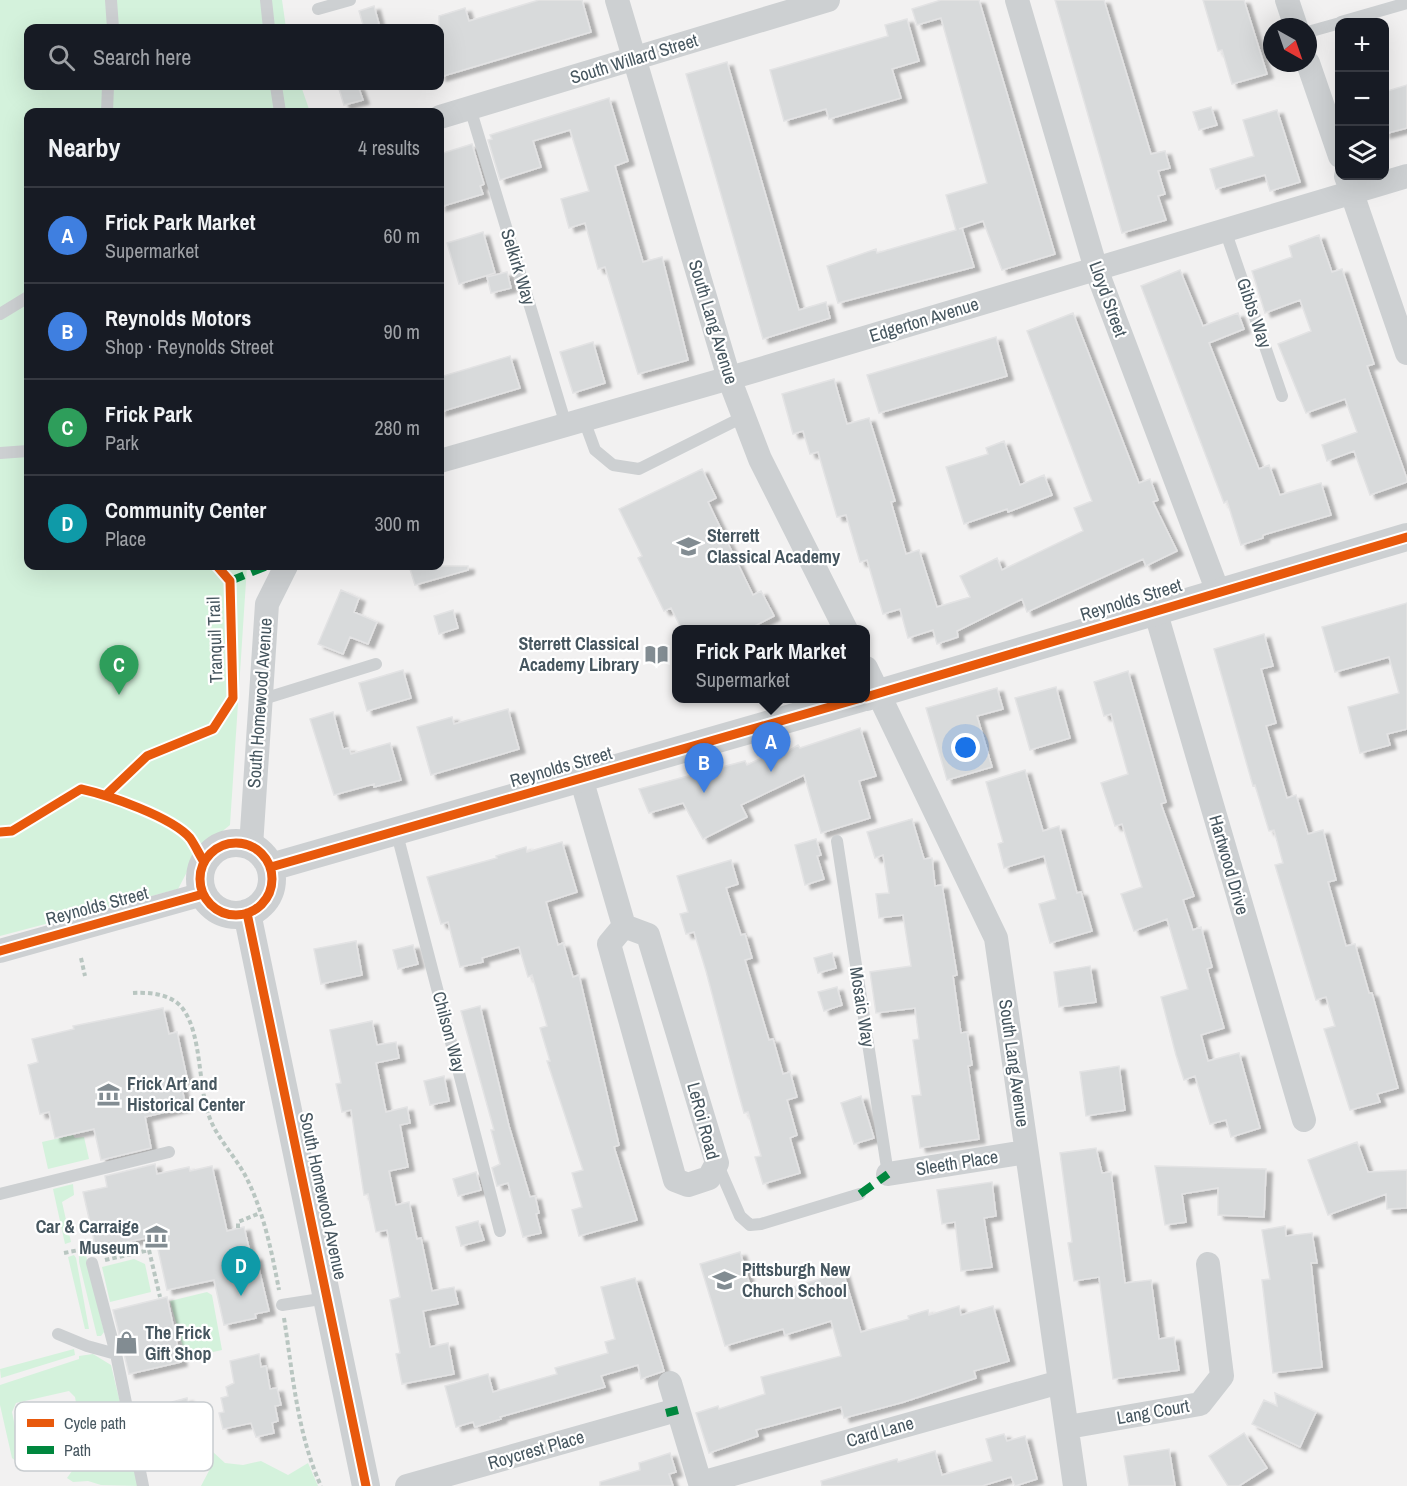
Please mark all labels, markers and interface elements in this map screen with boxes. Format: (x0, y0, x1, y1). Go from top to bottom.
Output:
north arrow (1263, 18, 1317, 72)
map controls (1335, 18, 1389, 180)
button: + (1335, 18, 1389, 72)
search box (24, 24, 444, 90)
street label: South Willard Street (567, 27, 701, 90)
icon: search (45, 41, 78, 74)
text: Search here (93, 42, 191, 72)
button: − (1335, 72, 1389, 126)
button: layers (1335, 126, 1389, 180)
text: Nearby (48, 130, 120, 165)
text: 4 results (358, 134, 420, 161)
text: Frick Park Market (105, 207, 255, 237)
text: A (62, 222, 73, 249)
text: 60 m (384, 222, 420, 249)
street label: Selkirk Way (495, 226, 542, 308)
text: Supermarket (105, 237, 199, 264)
street label: South Lang Avenue (683, 257, 744, 387)
street label: Lloyd Street (1083, 258, 1134, 340)
street label: Gibbs Way (1231, 275, 1278, 352)
street label: Edgerton Avenue (866, 291, 982, 348)
text: Reynolds Motors (105, 303, 251, 333)
text: B (62, 318, 73, 345)
text: 90 m (384, 318, 420, 345)
text: Shop · Reynolds Street (105, 333, 274, 360)
text: Frick Park (105, 399, 192, 429)
text: C (62, 414, 73, 441)
text: 280 m (374, 414, 420, 441)
text: Park (105, 429, 139, 456)
text: Community Center (105, 495, 266, 525)
text: D (62, 510, 73, 537)
text: 300 m (374, 510, 420, 537)
place label: Sterrett Classical Academy (707, 523, 841, 569)
text: Place (105, 525, 146, 552)
school or university icon: Sterrett Classical Academy (676, 533, 702, 559)
street label: Reynolds Street (1077, 572, 1185, 627)
street label: Tranquil Trail (200, 596, 229, 684)
street label: South Homewood Avenue (241, 617, 278, 789)
popup (672, 625, 870, 703)
place label: Sterrett Classical Academy Library (518, 631, 640, 677)
text: Frick Park Market (696, 636, 846, 666)
library icon: Sterrett Classical Academy Library (644, 641, 670, 667)
pin: C (100, 646, 138, 695)
text: Supermarket (696, 666, 790, 693)
pin: A (752, 722, 790, 772)
your location (951, 733, 980, 762)
street label: Reynolds Street (507, 740, 615, 793)
pin: B (684, 744, 724, 793)
street label: Hartwood Drive (1203, 812, 1256, 918)
street label: Reynolds Street (43, 880, 151, 931)
street label: Mosaic Way (844, 965, 881, 1049)
street label: Chilson Way (427, 988, 472, 1076)
street label: South Lang Avenue (993, 998, 1036, 1128)
place label: Frick Art and Historical Center (127, 1071, 245, 1117)
street label: LeRoi Road (681, 1080, 726, 1162)
museum icon: Frick Art and Historical Center (96, 1081, 122, 1107)
street label: South Homewood Avenue (294, 1110, 353, 1282)
street label: Sleeth Place (914, 1144, 1000, 1181)
place label: Car & Carraige Museum (36, 1214, 139, 1260)
museum icon: Car & Carraige Museum (144, 1224, 170, 1250)
pin: D (222, 1246, 260, 1296)
place label: Pittsburgh New Church School (742, 1257, 851, 1303)
school or university icon: Pittsburgh New Church School (711, 1267, 737, 1293)
place label: The Frick Gift Shop (145, 1320, 211, 1366)
shop icon: The Frick Gift Shop (114, 1330, 140, 1356)
street label: Lang Court (1115, 1393, 1191, 1430)
legend (15, 1402, 213, 1471)
street label: Card Lane (843, 1410, 916, 1453)
text: Cycle path (64, 1412, 126, 1434)
street label: Roycrest Place (485, 1424, 587, 1475)
text: Path (64, 1439, 91, 1461)

